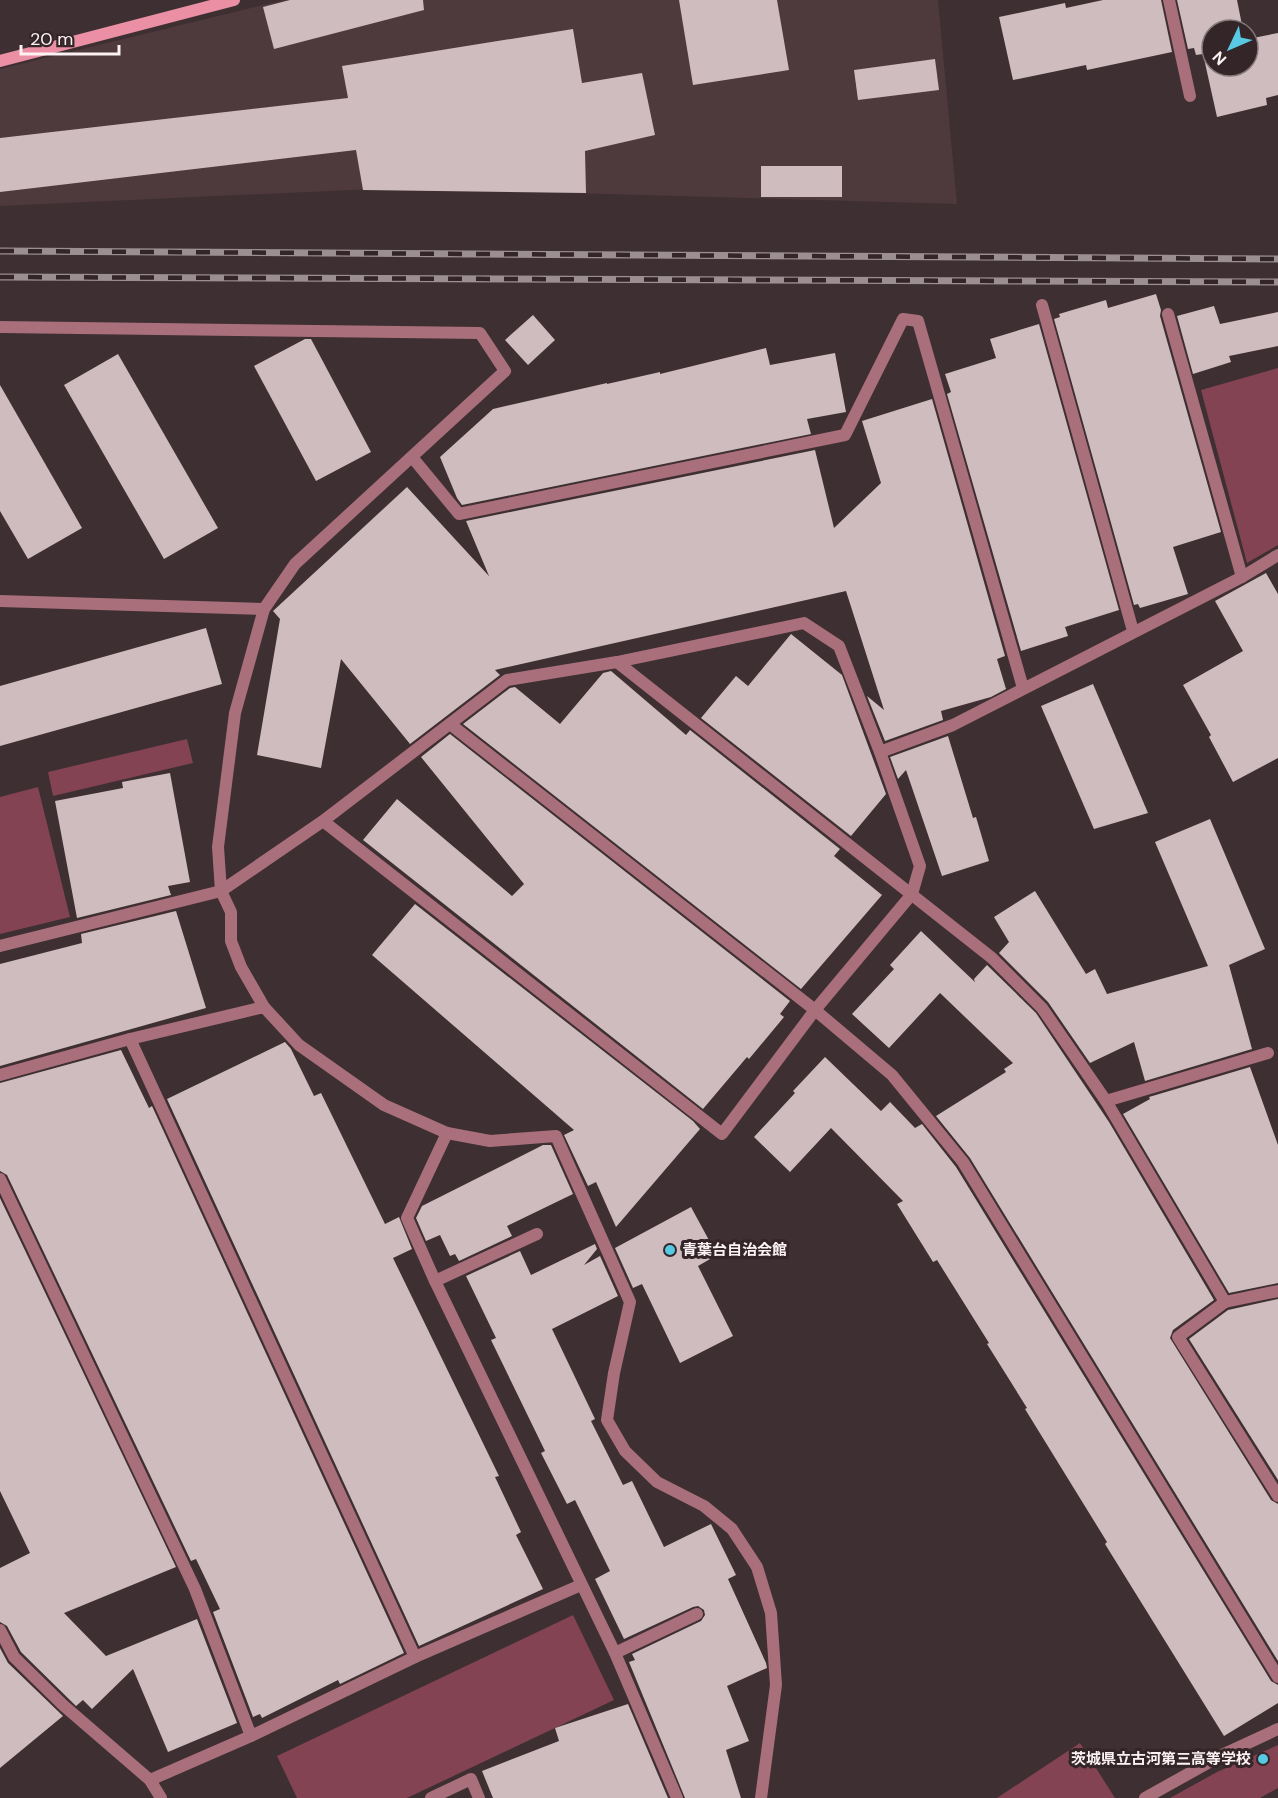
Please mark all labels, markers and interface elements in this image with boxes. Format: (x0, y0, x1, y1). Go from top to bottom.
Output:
scale bar (21, 18, 118, 56)
north arrow (1200, 18, 1260, 78)
text: 20 m (30, 27, 73, 51)
text: N (1208, 47, 1231, 70)
place label: 青葉台自治会館 (682, 1240, 787, 1260)
marker: 青葉台自治会館 (663, 1243, 677, 1257)
place label: 茨城県立古河第三高等学校 (1071, 1749, 1251, 1769)
marker: 茨城県立古河第三高等学校 (1256, 1752, 1270, 1766)

